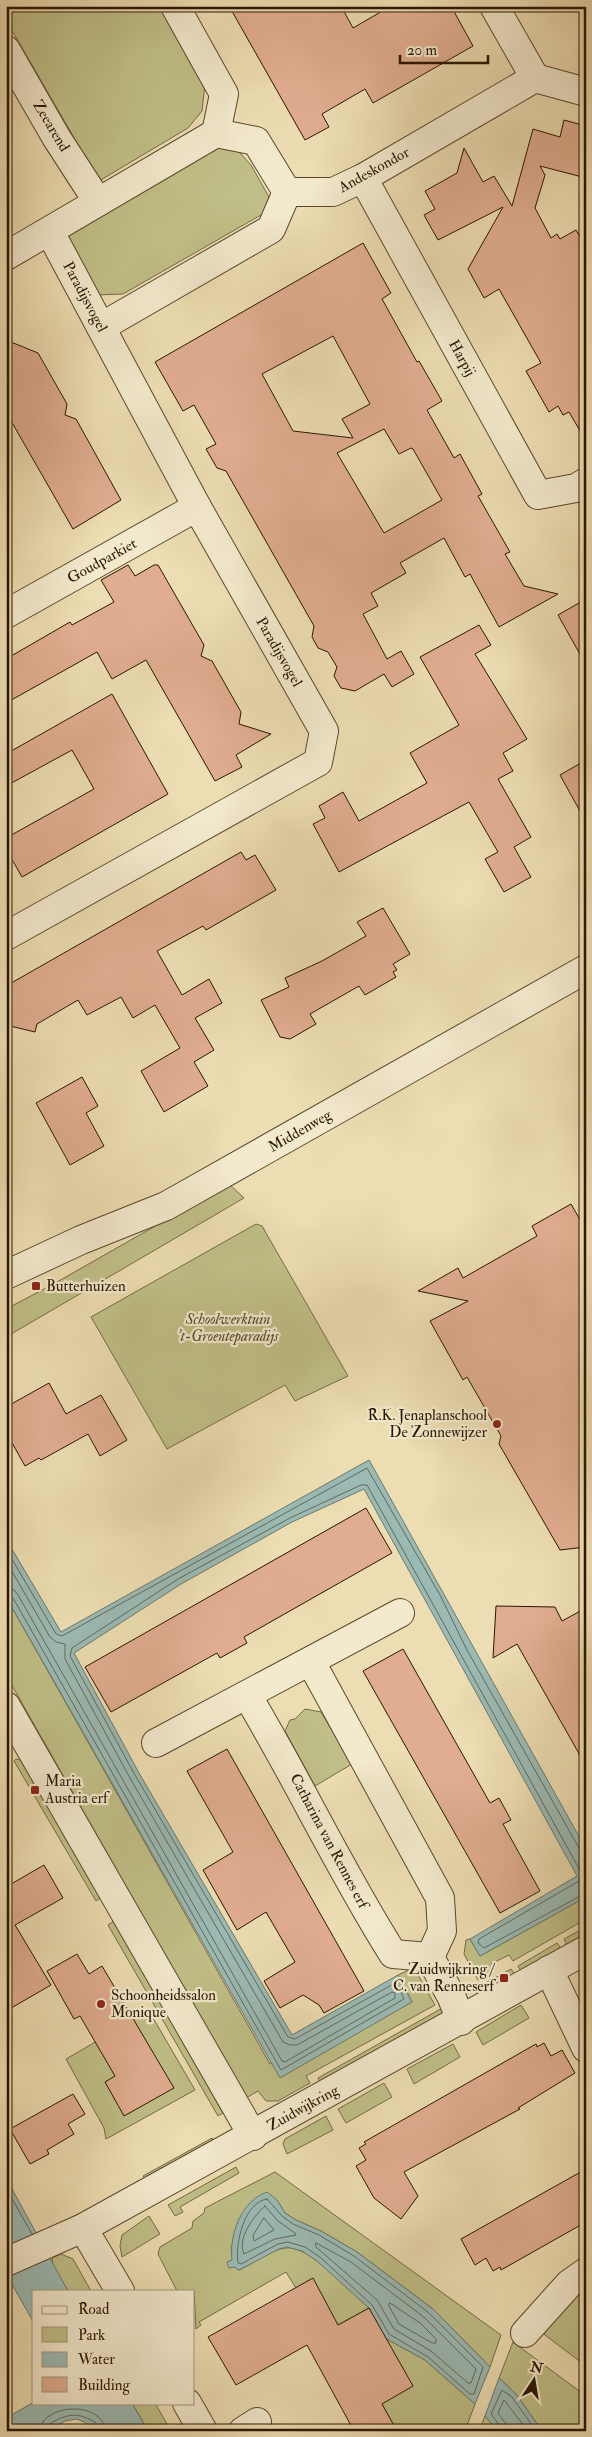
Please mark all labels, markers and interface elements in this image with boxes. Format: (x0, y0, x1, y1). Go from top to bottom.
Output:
scale bar (400, 32, 487, 64)
text: 20 m (407, 41, 437, 60)
street label: Zeearend (28, 97, 74, 156)
street label: Andeskondor (334, 143, 413, 198)
street label: Paradijsvogel (58, 258, 112, 336)
street label: Harpij (443, 336, 480, 380)
street label: Goudparkiet (64, 534, 141, 589)
street label: Paradijsvogel (251, 614, 307, 690)
street label: Middenweg (265, 1105, 336, 1157)
place label: Butterhuizen (46, 1277, 126, 1296)
marker: Butterhuizen (30, 1280, 42, 1292)
park label: Schoolwerktuin 't-Groenteparadijs (178, 1310, 279, 1346)
place label: R.K. Jenaplanschool De Zonnewijzer (368, 1406, 487, 1442)
marker: R.K. Jenaplanschool De Zonnewijzer (491, 1418, 503, 1430)
street label: Catharina van Rennes erf (285, 1770, 374, 1913)
place label: Maria Austria erf (44, 1772, 110, 1808)
marker: Maria Austria erf (29, 1784, 41, 1796)
place label: Zuidwijkring / C. van Renneserf (393, 1960, 496, 1996)
marker: Zuidwijkring / C. van Renneserf (498, 1972, 510, 1984)
place label: Schoonheidssalon Monique (111, 1986, 216, 2022)
marker: Schoonheidssalon Monique (95, 1998, 107, 2010)
street label: Zuidwijkring (264, 2080, 343, 2135)
legend (32, 2290, 195, 2404)
text: Road (78, 2300, 110, 2319)
text: Park (78, 2326, 105, 2345)
text: Water (77, 2350, 115, 2369)
north arrow (510, 2354, 560, 2404)
text: N (528, 2358, 545, 2377)
text: Building (78, 2376, 130, 2395)

